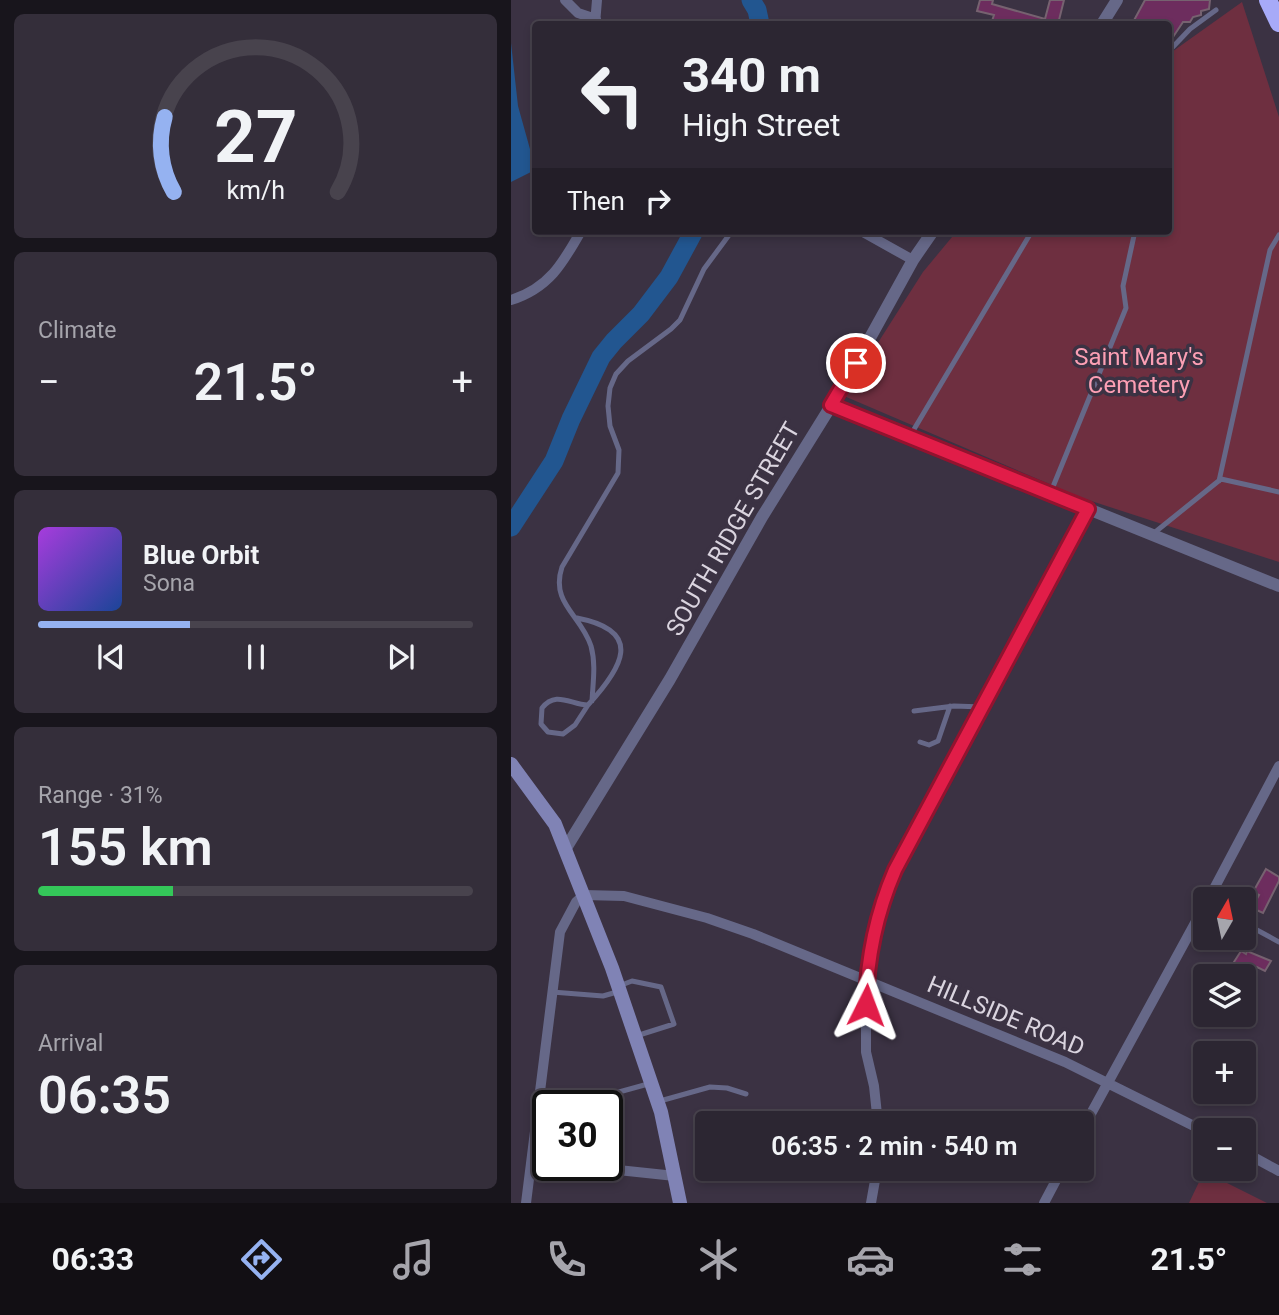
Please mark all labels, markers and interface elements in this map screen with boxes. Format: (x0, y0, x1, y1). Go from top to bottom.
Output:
text: 340 m (682, 47, 821, 104)
icon: left (567, 49, 658, 140)
text: 27 (214, 94, 297, 180)
text: High Street (682, 106, 841, 144)
text: km/h (226, 176, 285, 205)
icon: right (639, 182, 677, 220)
text: Then (567, 186, 625, 216)
text: Climate (38, 317, 117, 344)
pin (826, 333, 886, 393)
park label: Saint Mary's Cemetery (1074, 343, 1204, 399)
icon: arrive (837, 344, 875, 382)
text: 21.5° (194, 352, 318, 413)
text: − (38, 360, 60, 404)
text: + (451, 360, 473, 404)
street label: SOUTH RIDGE STREET (660, 417, 806, 641)
text: Blue Orbit (143, 540, 259, 570)
text: Sona (143, 570, 195, 597)
icon: previous (92, 638, 130, 676)
icon: pause (237, 638, 275, 676)
icon: next (382, 638, 420, 676)
text: Range · 31% (38, 782, 163, 809)
text: 155 km (38, 817, 213, 878)
north arrow (1193, 887, 1257, 950)
map controls (1193, 887, 1256, 1181)
button: layers (1193, 964, 1256, 1027)
position arrow (829, 968, 903, 1042)
street label: HILLSIDE ROAD (923, 970, 1089, 1062)
text: Arrival (38, 1030, 103, 1057)
button: + (1193, 1041, 1256, 1104)
text: 06:35 (38, 1065, 171, 1126)
speed limit sign: 30 (532, 1090, 623, 1181)
button: − (1193, 1118, 1256, 1181)
text: 06:35 · 2 min · 540 m (771, 1131, 1018, 1161)
icon: directions (237, 1235, 286, 1284)
icon: music (389, 1235, 438, 1284)
icon: phone (542, 1235, 591, 1284)
icon: climate (694, 1235, 743, 1284)
icon: car (846, 1235, 895, 1284)
icon: filters (998, 1235, 1047, 1284)
text: 06:33 (52, 1240, 134, 1278)
text: 21.5° (1150, 1240, 1227, 1278)

